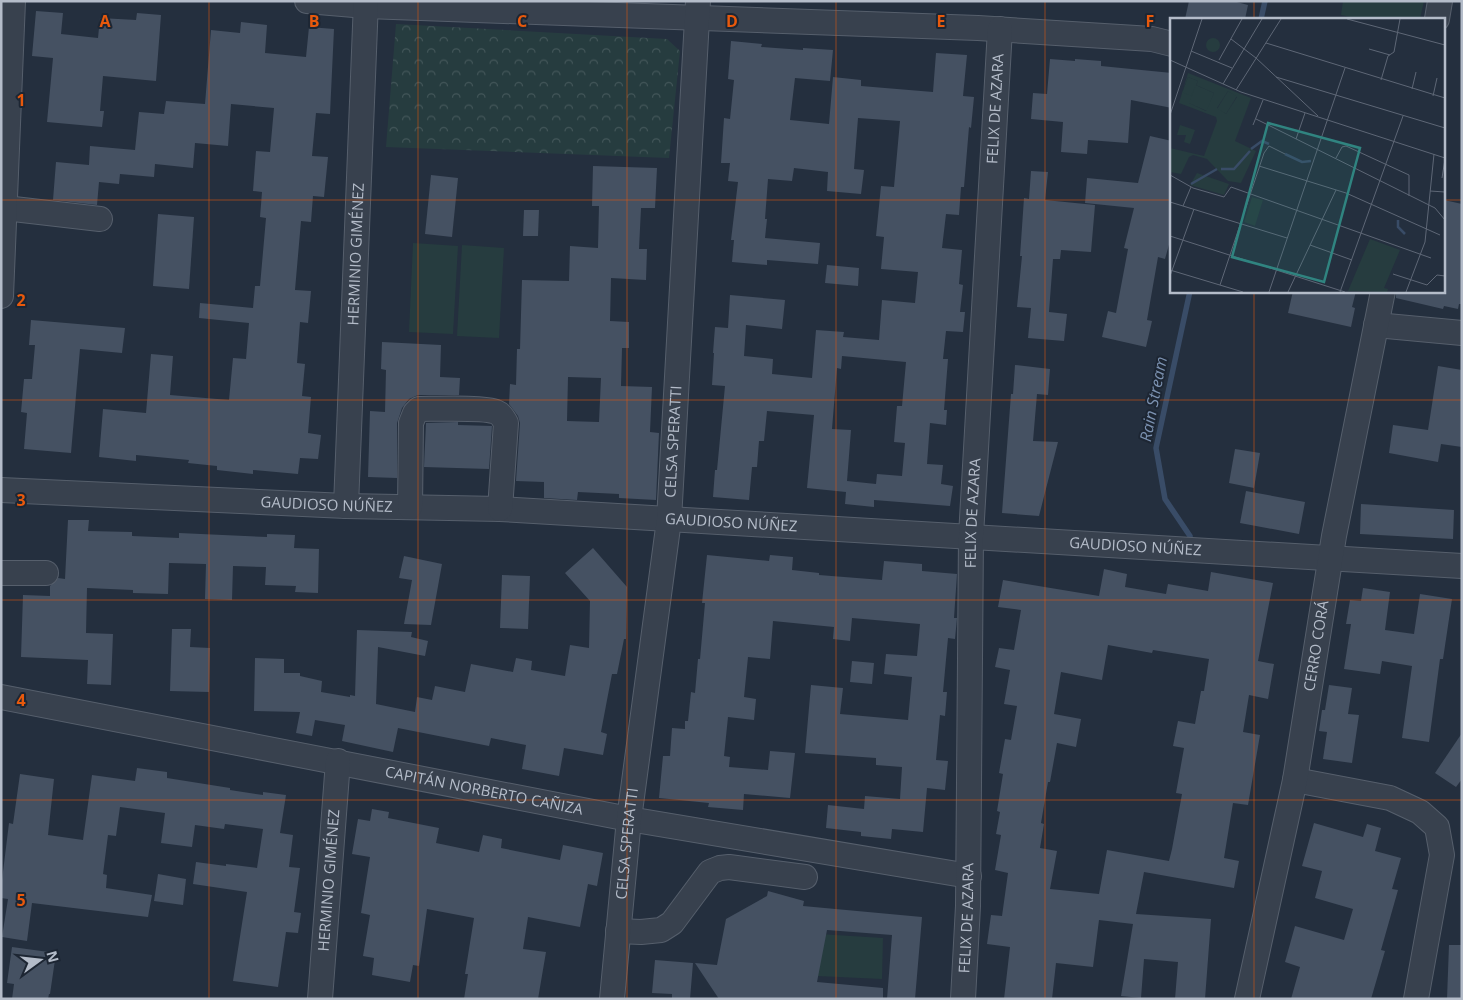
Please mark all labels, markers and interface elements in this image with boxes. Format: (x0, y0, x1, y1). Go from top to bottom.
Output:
text: A (99, 10, 111, 32)
text: B (309, 10, 319, 32)
text: C (517, 10, 527, 32)
text: D (726, 10, 738, 32)
text: E (937, 10, 946, 32)
text: F (1146, 10, 1154, 32)
inset map (1170, 18, 1446, 292)
street label: FELIX DE AZARA (981, 53, 1008, 164)
text: 1 (16, 89, 26, 111)
street label: HERMINIO GIMÉNEZ (342, 182, 368, 326)
text: 2 (16, 289, 26, 311)
water label: Rain Stream (1134, 355, 1172, 443)
street label: CELSA SPERATTI (659, 385, 686, 498)
street label: FELIX DE AZARA (960, 457, 984, 568)
text: 3 (16, 489, 26, 511)
street label: GAUDIOSO NÚÑEZ (260, 491, 393, 516)
street label: GAUDIOSO NÚÑEZ (665, 508, 798, 536)
street label: GAUDIOSO NÚÑEZ (1069, 532, 1202, 560)
street label: CERRO CORÁ (1298, 598, 1333, 693)
text: 4 (16, 689, 26, 711)
street label: CAPITÁN NORBERTO CAÑIZA (384, 761, 585, 819)
street label: CELSA SPERATTI (610, 786, 642, 900)
street label: HERMINIO GIMÉNEZ (313, 808, 343, 952)
street label: FELIX DE AZARA (953, 862, 977, 974)
text: 5 (16, 889, 26, 911)
north arrow (15, 935, 65, 985)
text: N (42, 949, 64, 964)

